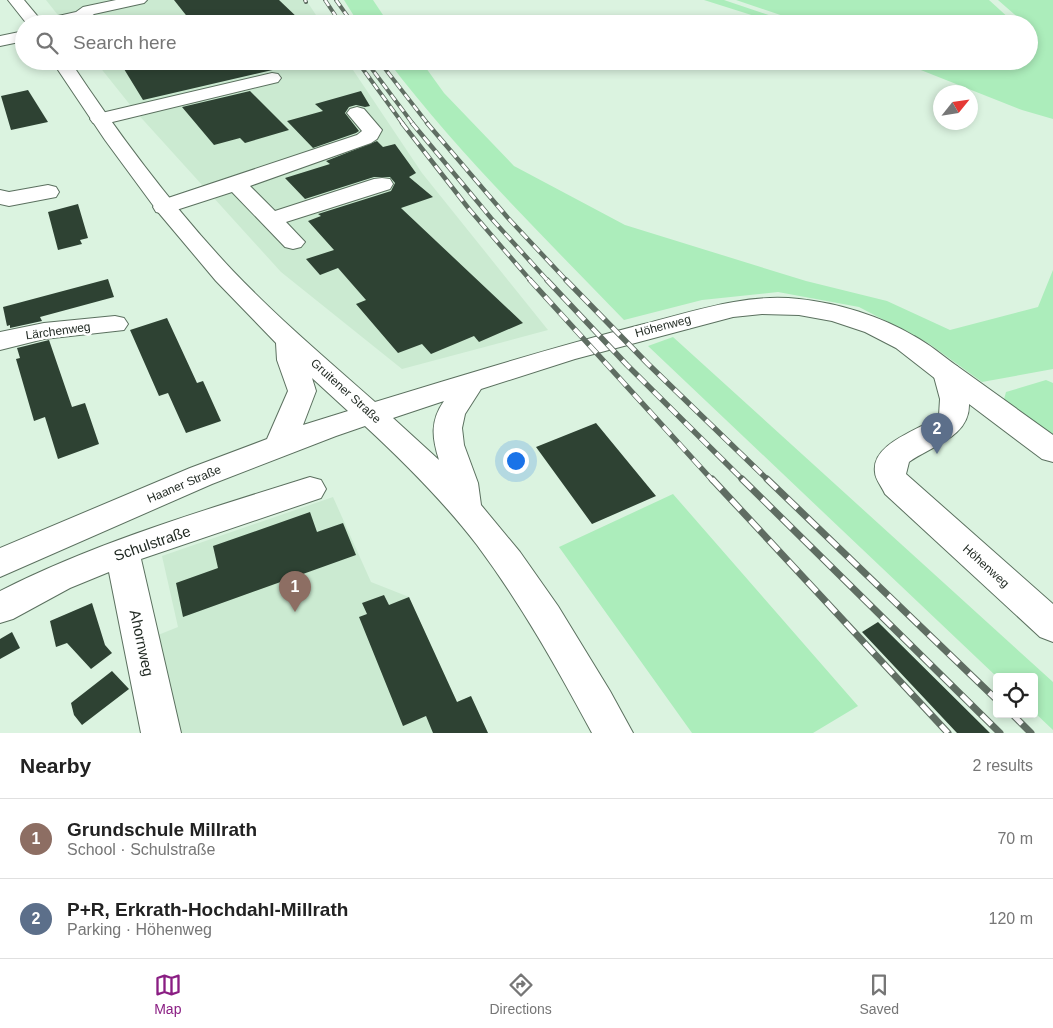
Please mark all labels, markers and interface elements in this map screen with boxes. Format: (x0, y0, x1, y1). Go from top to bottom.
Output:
search box (15, 15, 1038, 70)
icon: search (33, 29, 61, 57)
text: Search here (73, 32, 177, 53)
north arrow (933, 85, 978, 130)
street label: Höhenweg (633, 312, 693, 340)
street label: Lärchenweg (25, 320, 91, 342)
street label: Gruitener Straße (308, 356, 384, 426)
pin: 2 (921, 413, 953, 454)
your location (503, 448, 529, 474)
street label: Haaner Straße (145, 462, 223, 506)
street label: Schulstraße (111, 522, 193, 564)
street label: Höhenweg (960, 542, 1012, 590)
pin: 1 (279, 571, 311, 612)
street label: Ahornweg (127, 608, 157, 678)
map controls (993, 673, 1038, 718)
button: locate (993, 673, 1038, 718)
text: Nearby (20, 754, 91, 777)
text: 2 results (973, 757, 1033, 774)
text: Grundschule Millrath (67, 819, 257, 840)
text: 1 (32, 830, 40, 847)
text: 70 m (997, 830, 1033, 847)
text: School · Schulstraße (67, 841, 216, 858)
text: P+R, Erkrath-Hochdahl-Millrath (67, 899, 348, 920)
text: 2 (32, 910, 40, 927)
text: 120 m (989, 910, 1033, 927)
text: Parking · Höhenweg (67, 921, 212, 938)
tab: Map (154, 971, 182, 1017)
tab: Directions (490, 971, 552, 1017)
tab: Saved (859, 971, 899, 1017)

